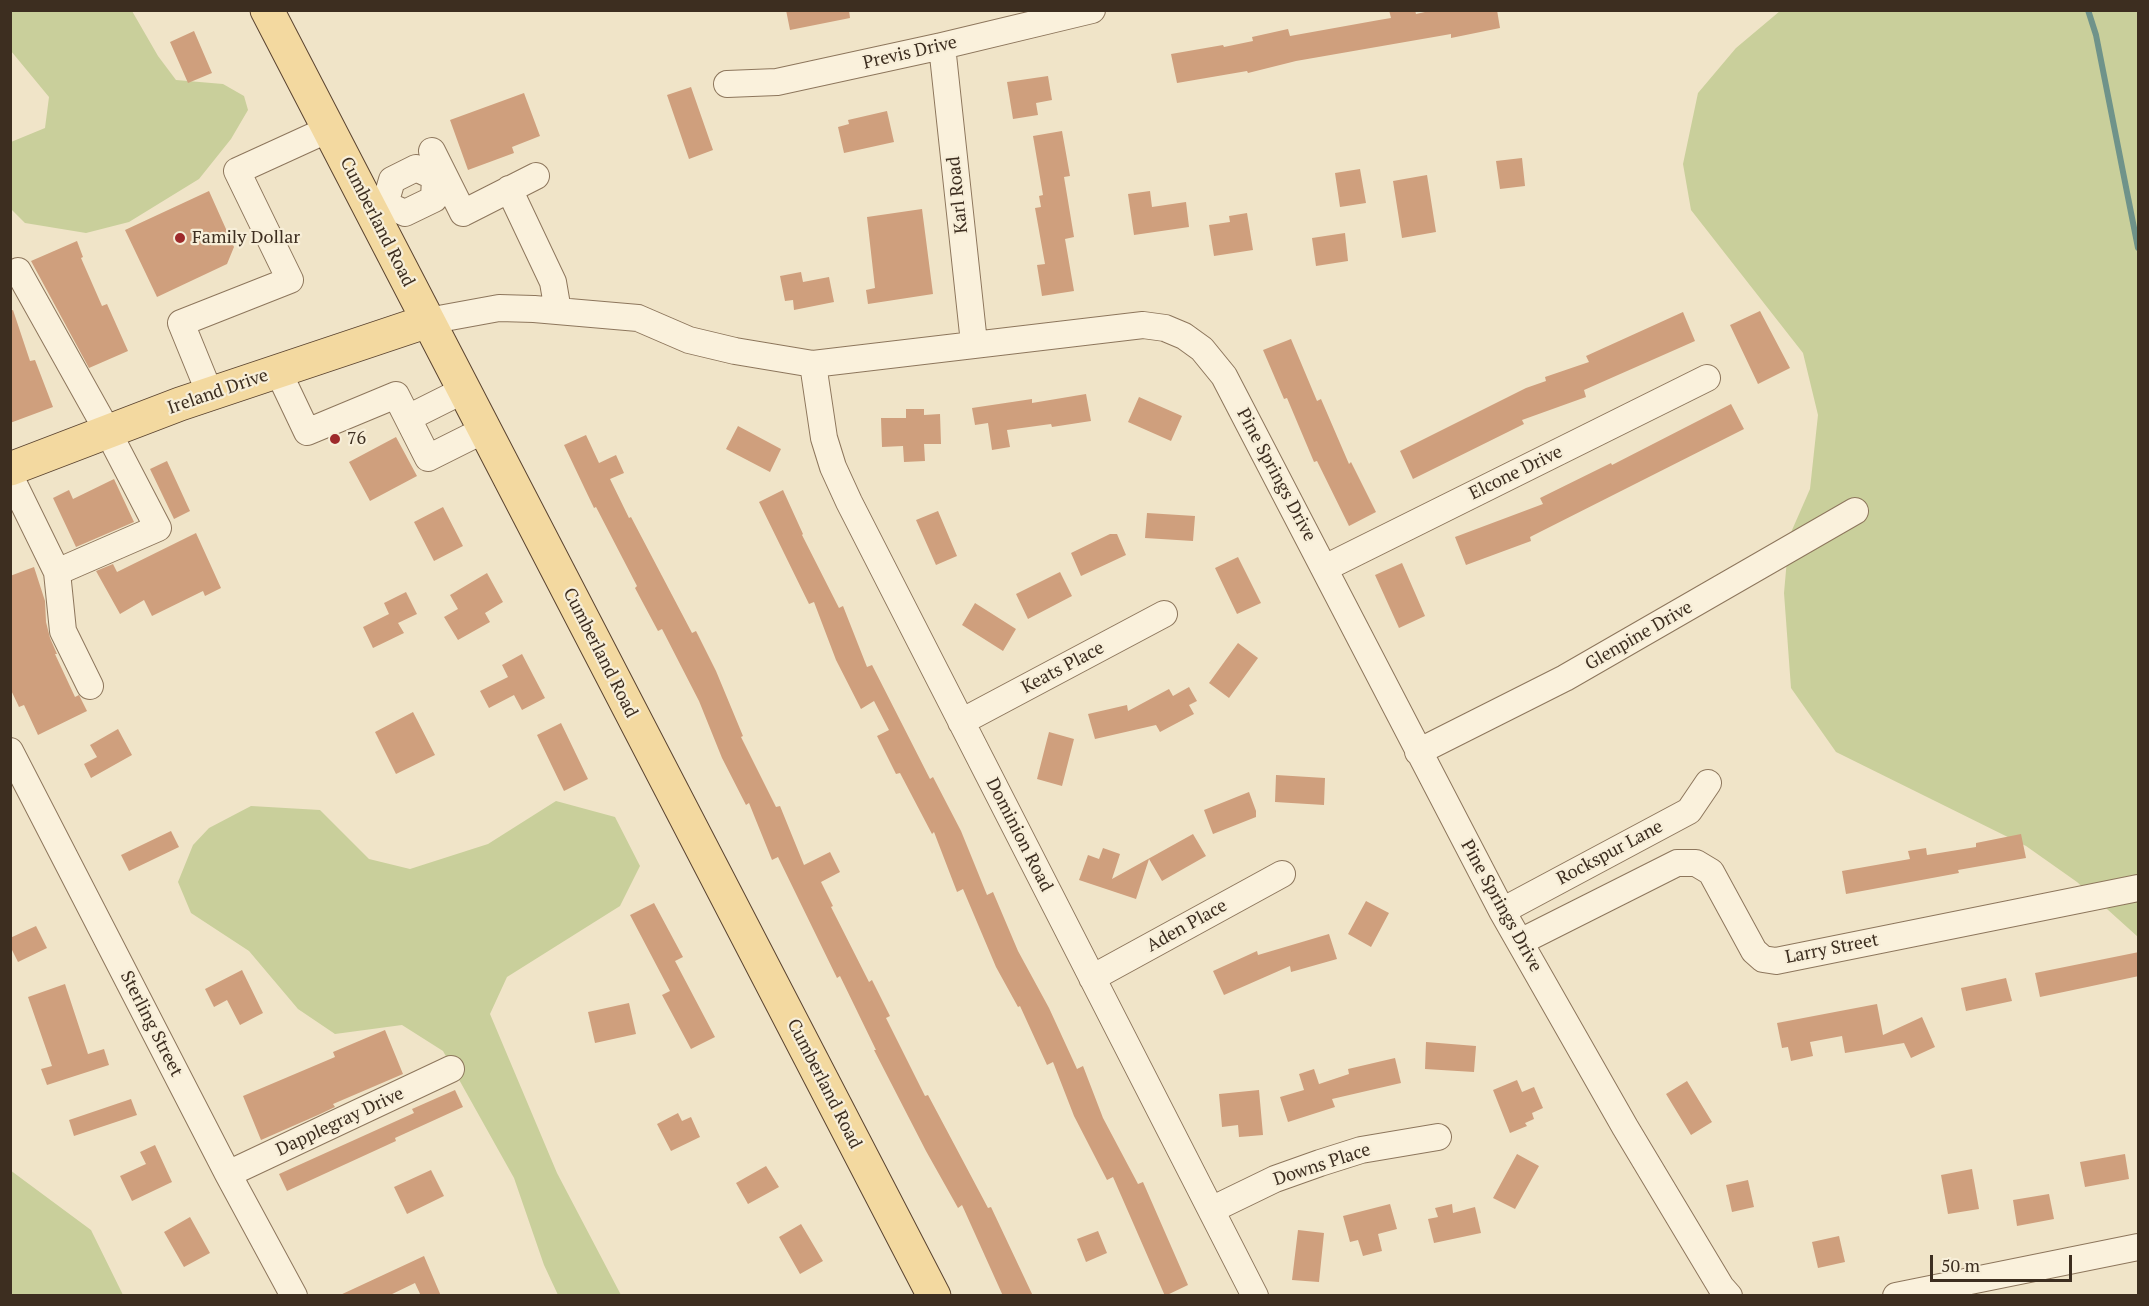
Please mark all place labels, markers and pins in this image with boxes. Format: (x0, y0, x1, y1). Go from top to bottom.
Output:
place label: Family Dollar (192, 227, 300, 249)
marker: Family Dollar (173, 231, 187, 245)
place label: 76 (347, 428, 366, 450)
marker: 76 (328, 432, 342, 446)

